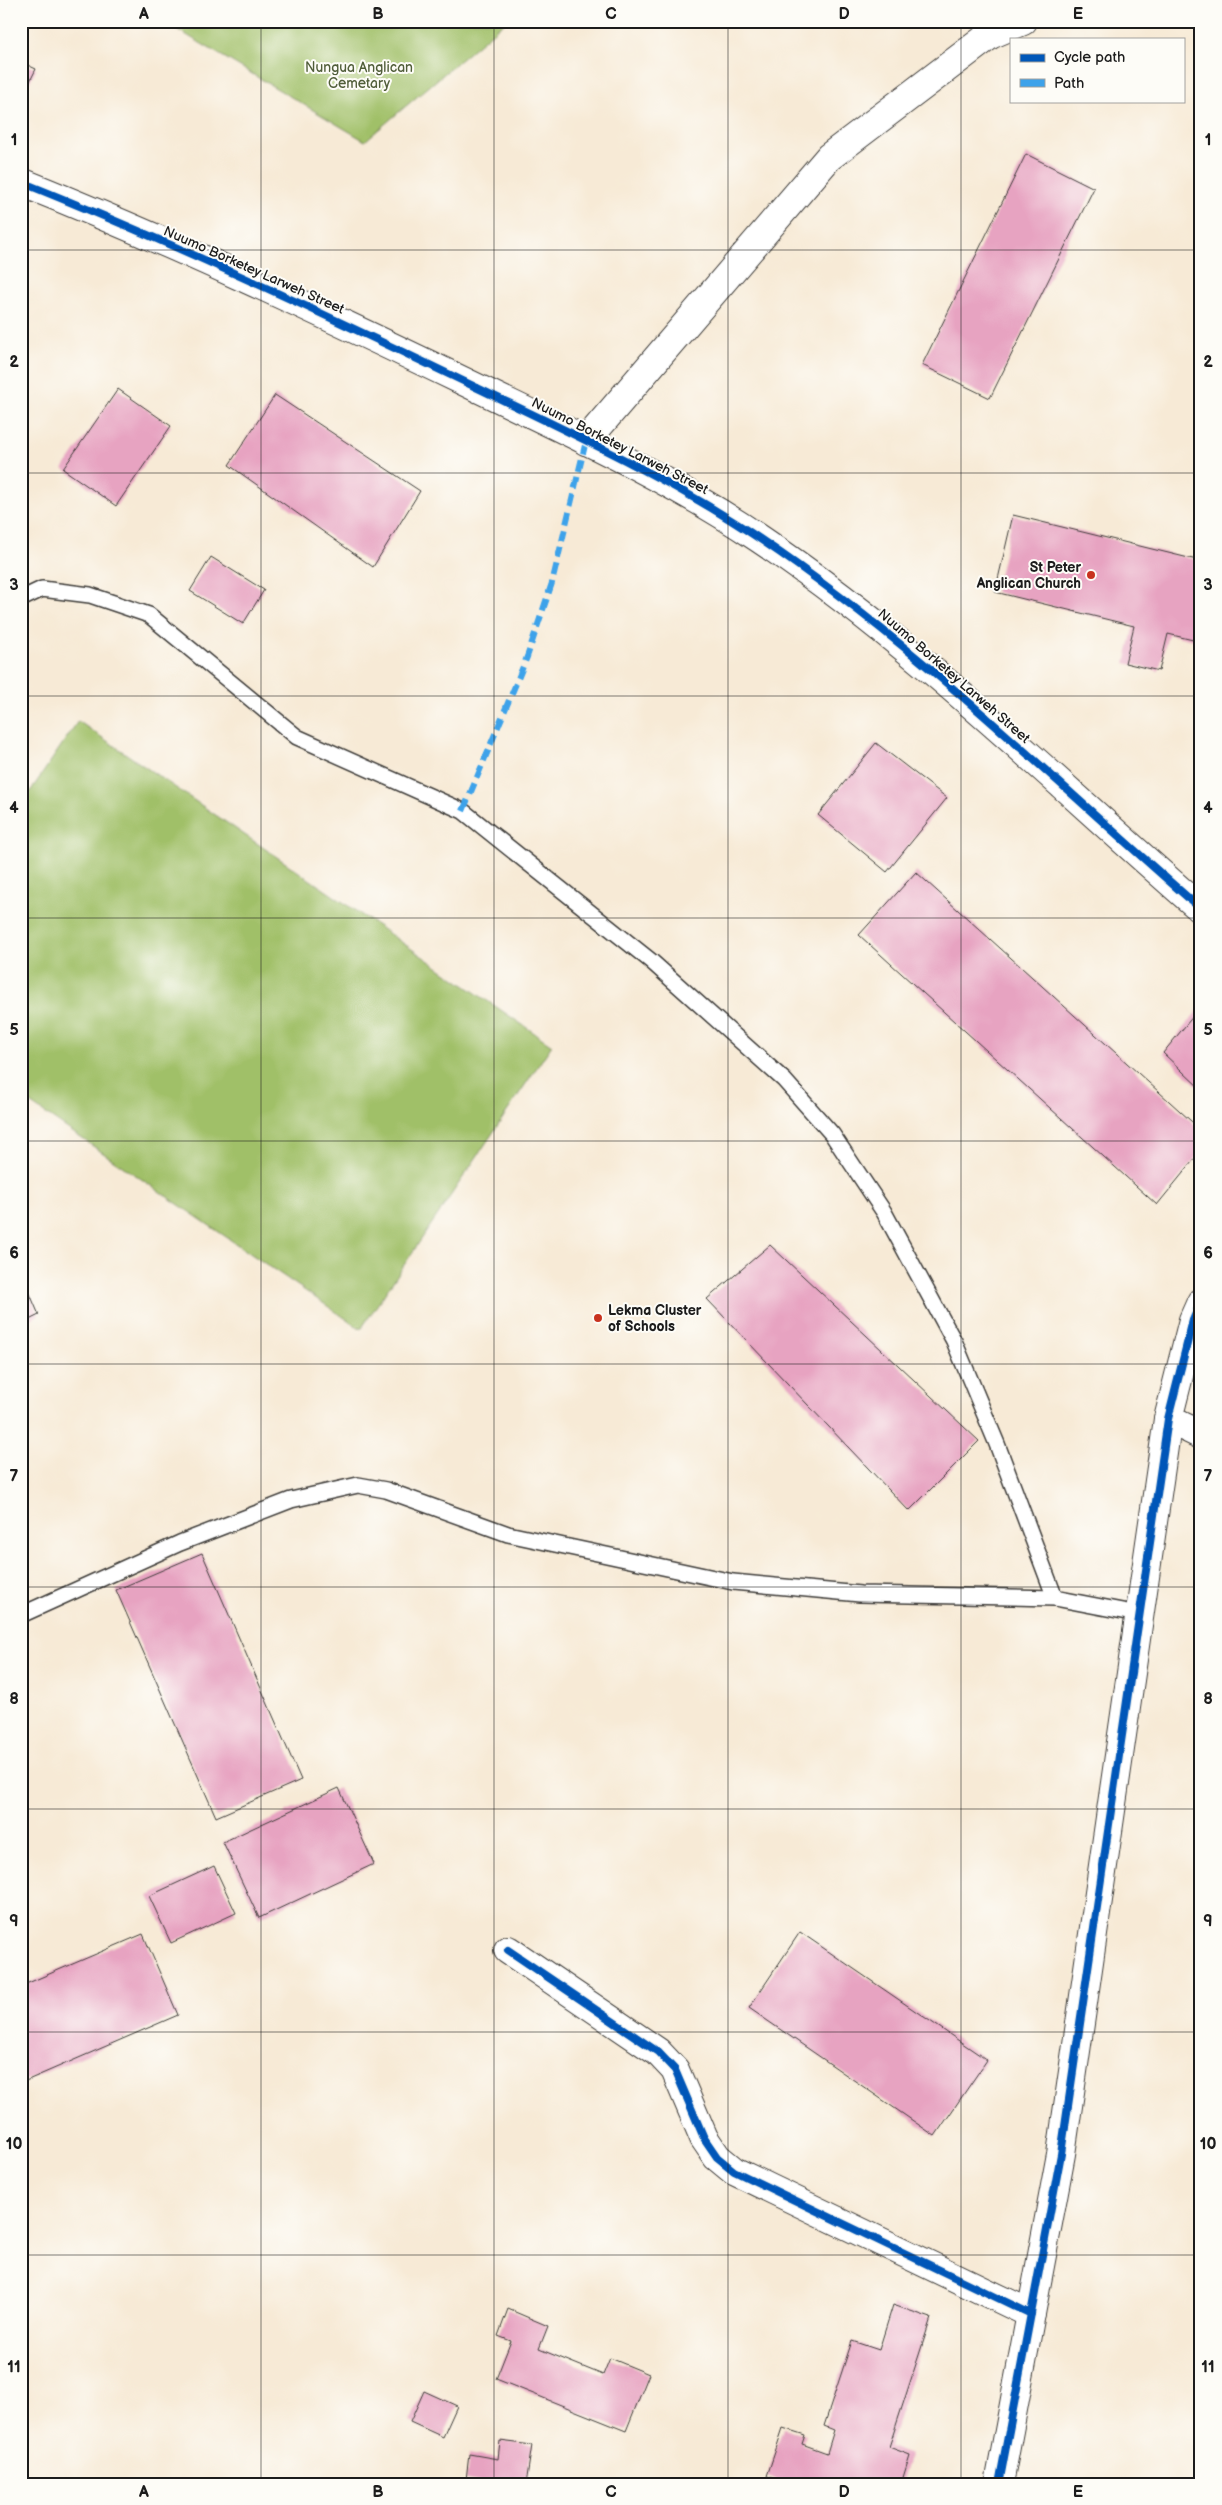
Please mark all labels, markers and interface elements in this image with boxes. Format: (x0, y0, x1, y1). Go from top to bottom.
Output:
text: A (138, 5, 149, 24)
text: B (372, 5, 384, 24)
text: C (605, 5, 617, 24)
text: D (838, 5, 850, 24)
text: E (1073, 5, 1083, 24)
legend (1010, 38, 1184, 102)
text: Cycle path (1054, 48, 1125, 67)
park label: Nungua Anglican Cemetary (305, 59, 413, 92)
text: Path (1054, 74, 1084, 93)
text: 1 (11, 131, 17, 150)
text: 1 (1205, 131, 1211, 150)
street label: Nuumo Borketey Larweh Street (161, 222, 348, 318)
text: 2 (9, 353, 19, 372)
text: 2 (1203, 353, 1213, 372)
street label: Nuumo Borketey Larweh Street (529, 394, 712, 498)
place label: St Peter Anglican Church (976, 559, 1081, 592)
marker: St Peter Anglican Church (1085, 569, 1097, 581)
text: 3 (9, 576, 19, 595)
text: 3 (1203, 576, 1213, 595)
street label: Nuumo Borketey Larweh Street (874, 605, 1034, 747)
text: 4 (9, 799, 19, 818)
text: 4 (1203, 799, 1213, 818)
text: 5 (9, 1021, 19, 1040)
text: 5 (1203, 1021, 1213, 1040)
text: 6 (9, 1244, 19, 1263)
text: 6 (1203, 1244, 1213, 1263)
place label: Lekma Cluster of Schools (608, 1302, 702, 1335)
marker: Lekma Cluster of Schools (592, 1312, 604, 1324)
text: 7 (10, 1467, 19, 1486)
text: 7 (1204, 1467, 1213, 1486)
text: 8 (9, 1690, 19, 1709)
text: 8 (1203, 1690, 1213, 1709)
text: 9 (9, 1912, 19, 1931)
text: 9 (1203, 1912, 1213, 1931)
text: 10 (6, 2135, 22, 2154)
text: 10 (1200, 2135, 1216, 2154)
text: 11 (7, 2358, 21, 2377)
text: 11 (1201, 2358, 1215, 2377)
text: A (138, 2483, 149, 2502)
text: B (372, 2483, 384, 2502)
text: C (605, 2483, 617, 2502)
text: D (838, 2483, 850, 2502)
text: E (1073, 2483, 1083, 2502)

